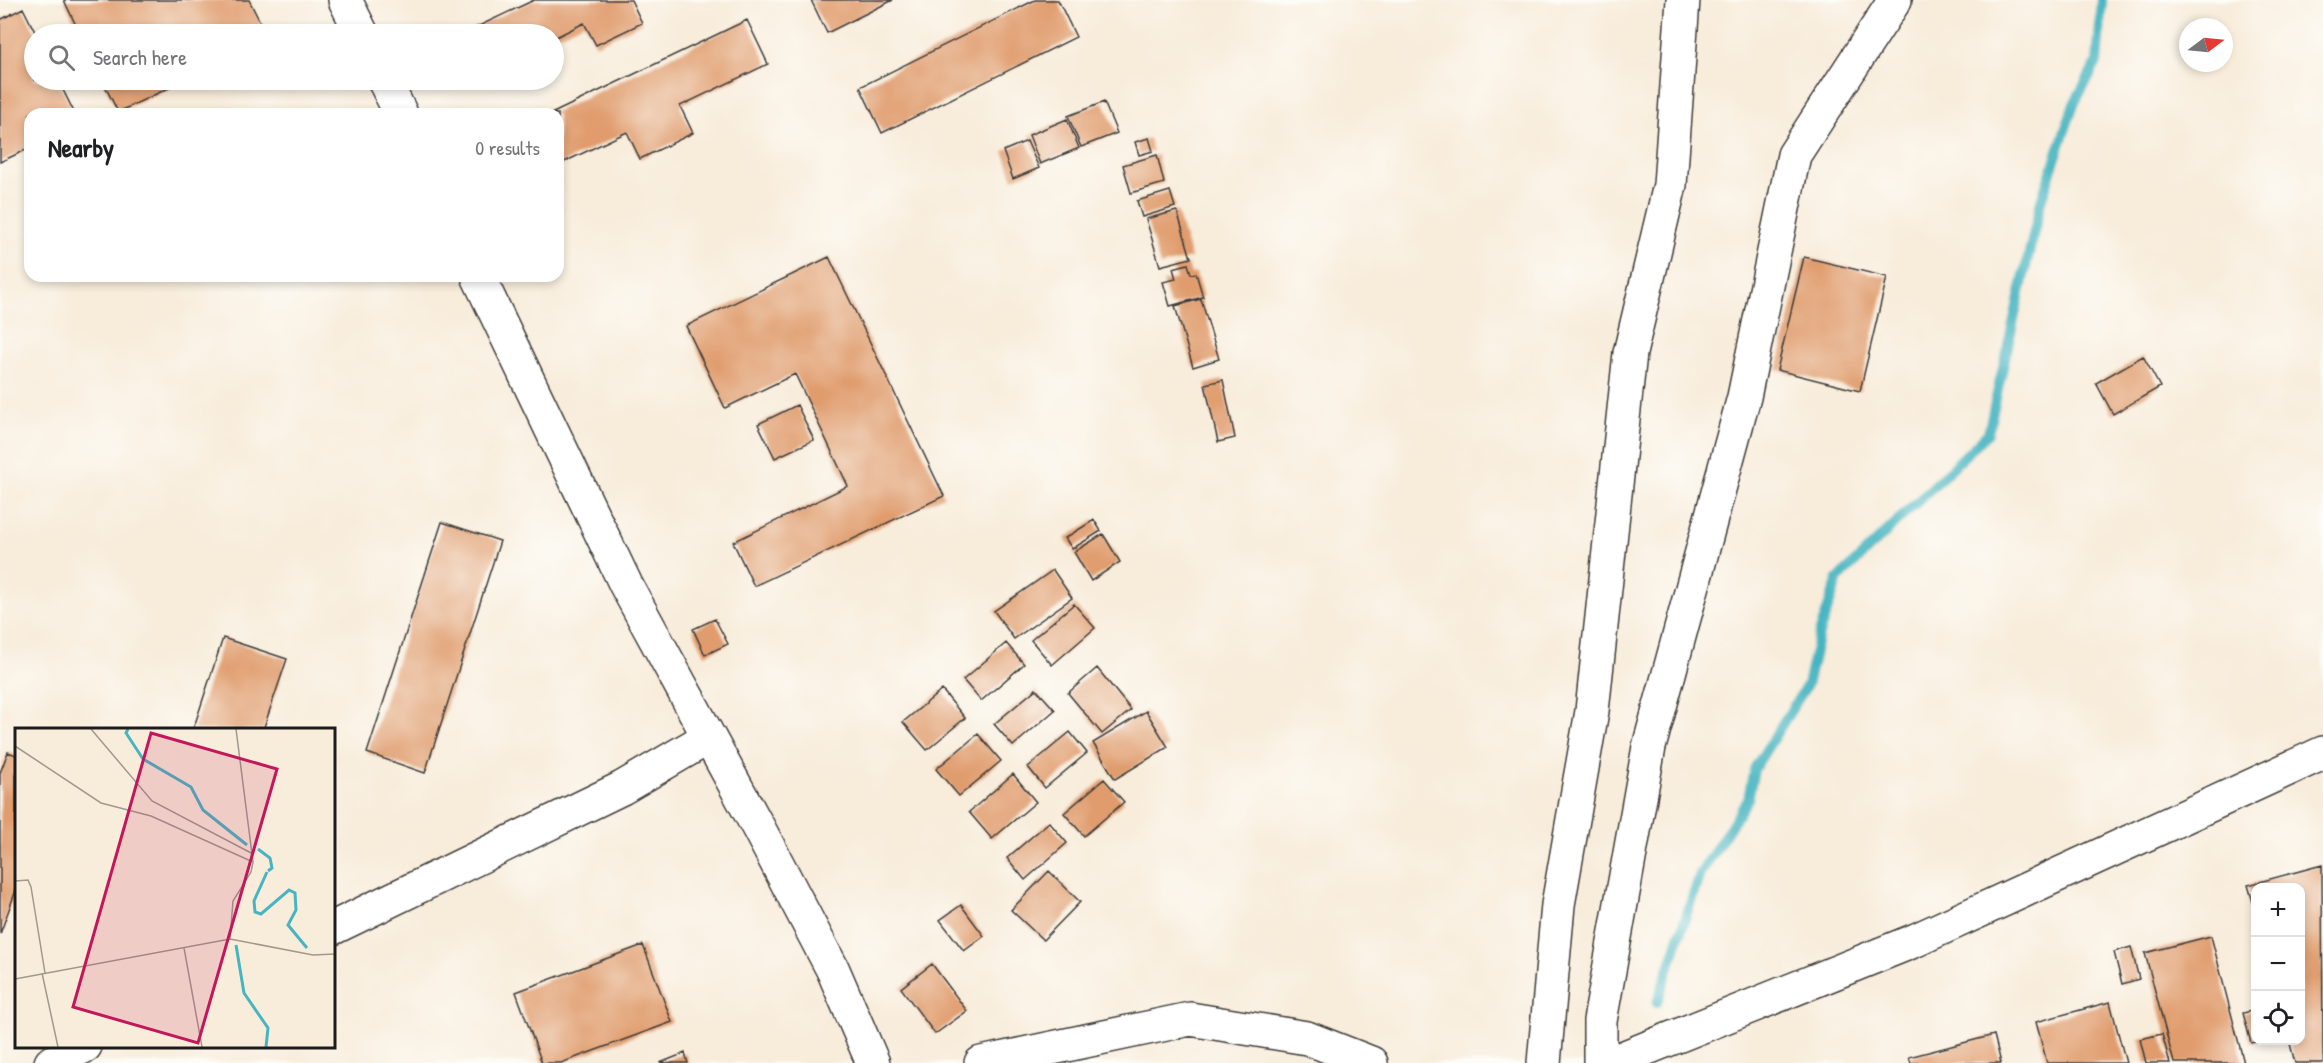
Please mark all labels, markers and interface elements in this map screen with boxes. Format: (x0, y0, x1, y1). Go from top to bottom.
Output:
north arrow (2179, 18, 2233, 72)
search box (24, 24, 564, 90)
icon: search (45, 41, 78, 74)
text: Search here (93, 42, 187, 72)
text: Nearby (48, 130, 114, 165)
text: 0 results (475, 134, 540, 161)
inset map (15, 728, 334, 1048)
map controls (2251, 883, 2305, 1045)
button: + (2251, 883, 2305, 937)
button: − (2251, 937, 2305, 991)
button: locate (2251, 991, 2305, 1045)

